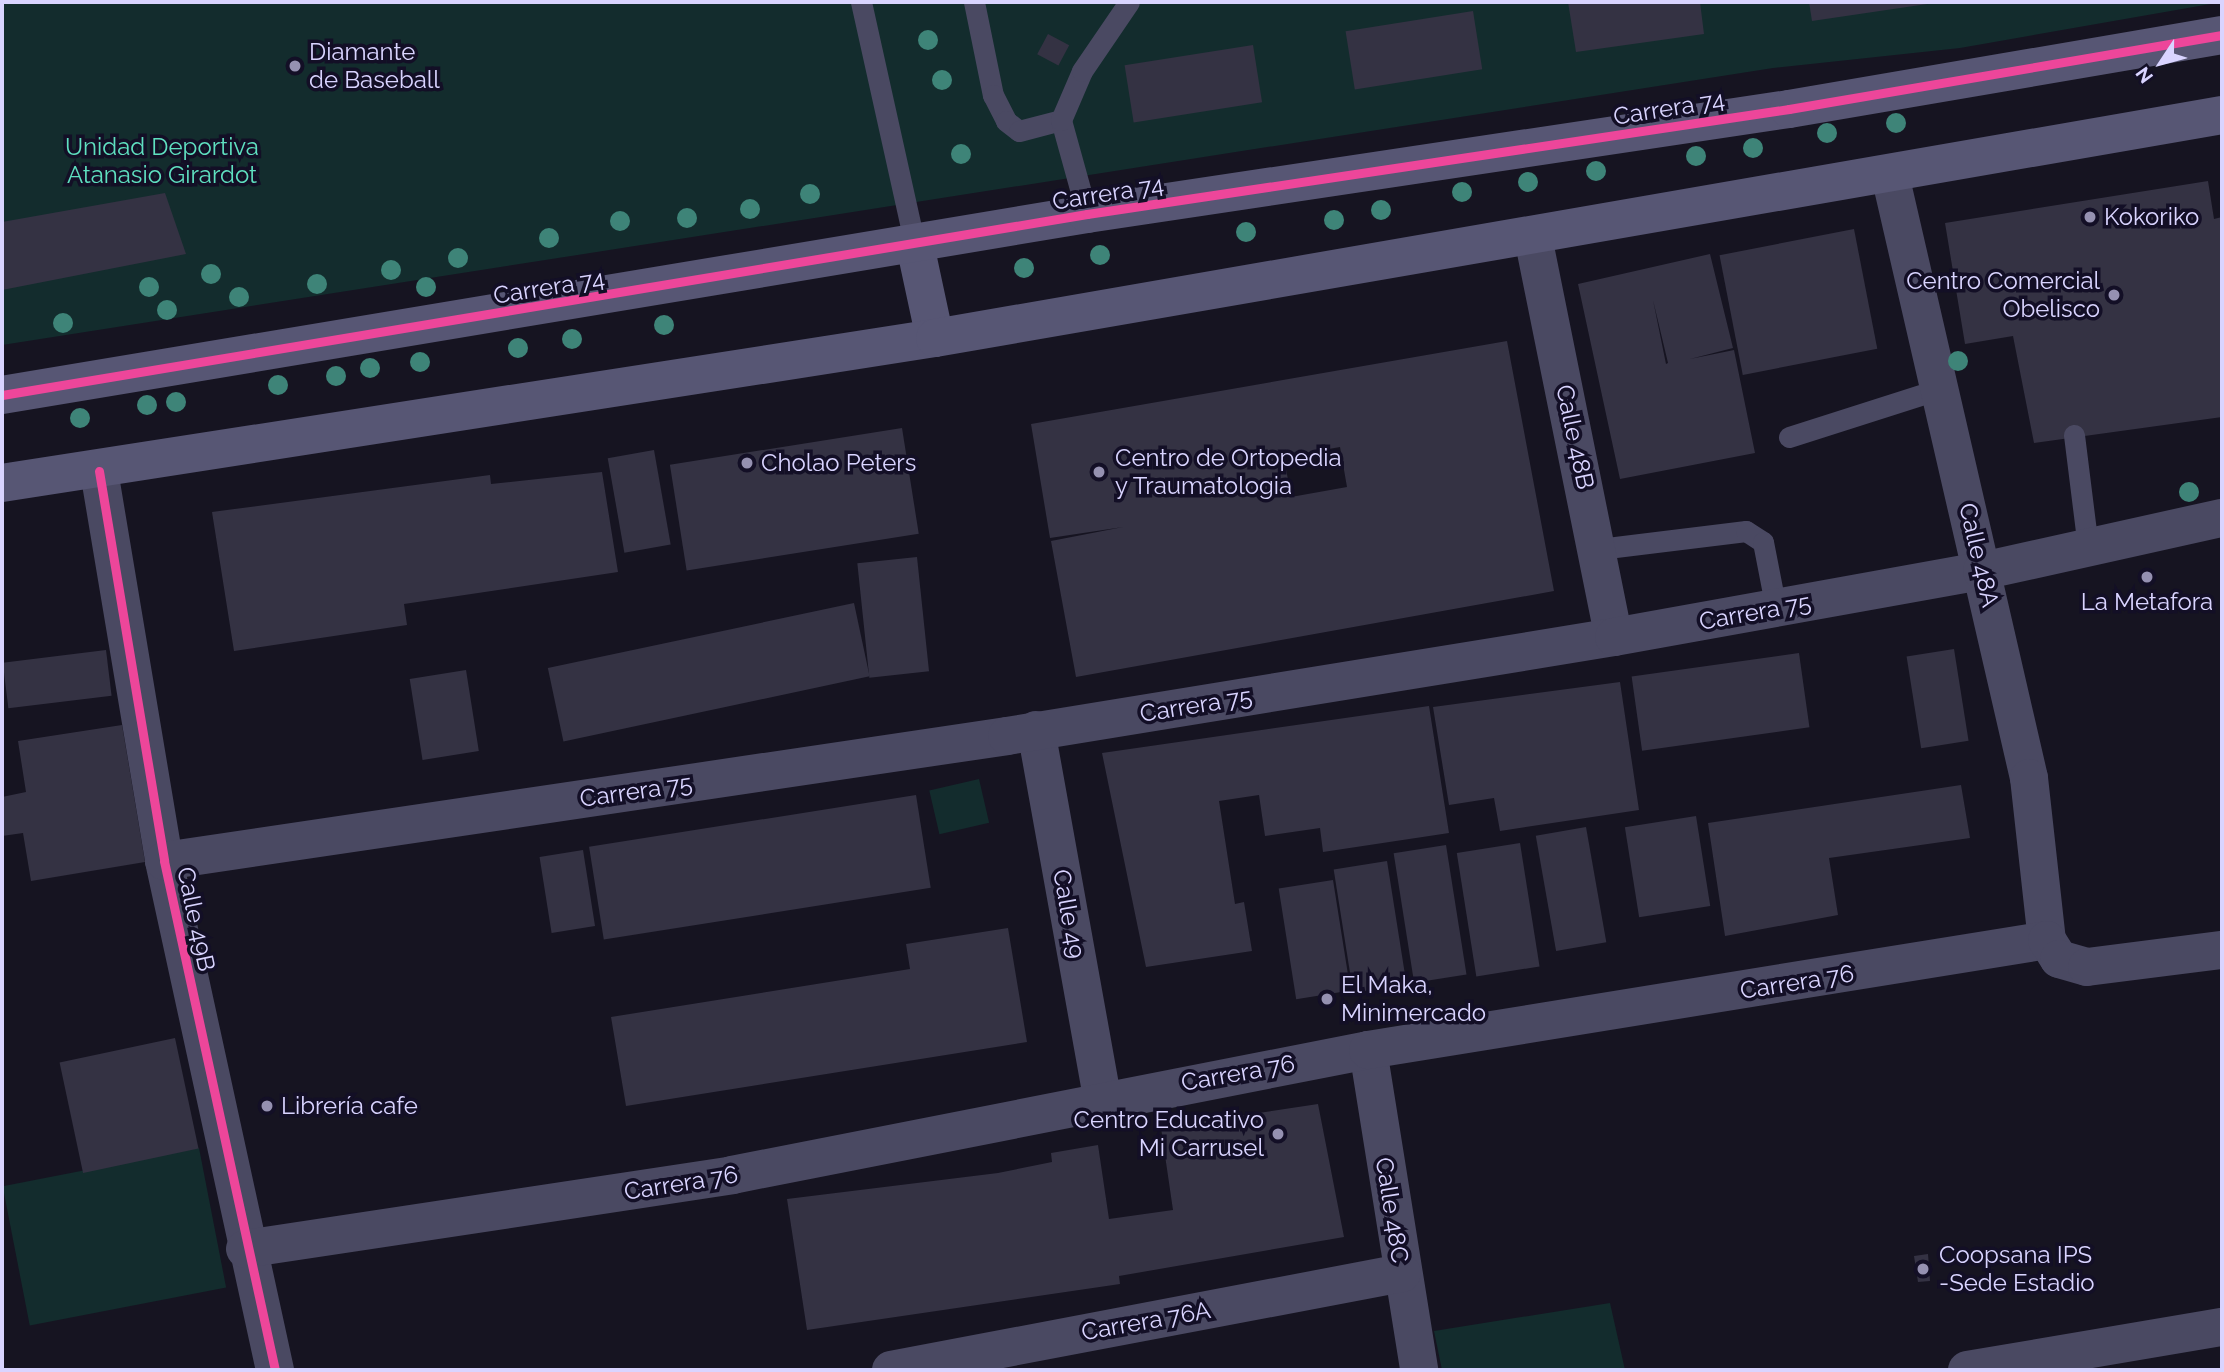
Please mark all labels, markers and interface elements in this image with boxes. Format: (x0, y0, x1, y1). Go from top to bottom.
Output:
north arrow (2126, 28, 2196, 98)
place label: Diamante de Baseball (309, 38, 440, 94)
marker: Diamante de Baseball (287, 58, 303, 74)
text: N (2131, 63, 2157, 88)
street label: Carrera 74 (1611, 85, 1727, 131)
park label: Unidad Deportiva Atanasio Girardot (65, 133, 259, 189)
street label: Carrera 74 (1050, 170, 1166, 216)
place label: Kokoriko (2104, 203, 2199, 231)
marker: Kokoriko (2082, 209, 2098, 225)
street label: Carrera 74 (491, 264, 607, 310)
place label: Centro Comercial Obelisco (1906, 267, 2100, 323)
marker: Centro Comercial Obelisco (2106, 287, 2122, 303)
street label: Calle 48B (1550, 382, 1600, 492)
place label: Centro de Ortopedia y Traumatologia (1115, 444, 1342, 500)
place label: Cholao Peters (761, 449, 916, 477)
marker: Cholao Peters (739, 455, 755, 471)
marker: Centro de Ortopedia y Traumatologia (1089, 462, 1109, 482)
street label: Calle 48A (1953, 500, 2005, 610)
marker: La Metafora (2139, 569, 2155, 585)
street label: Carrera 75 (1697, 588, 1813, 636)
place label: La Metafora (2081, 588, 2213, 616)
street label: Carrera 75 (1138, 682, 1254, 728)
street label: Carrera 75 (578, 769, 694, 813)
street label: Calle 49B (171, 864, 221, 974)
street label: Calle 49 (1047, 867, 1091, 961)
street label: Carrera 76 (1738, 959, 1856, 1005)
place label: El Maka, Minimercado (1341, 971, 1486, 1027)
marker: El Maka, Minimercado (1319, 991, 1335, 1007)
street label: Carrera 76 (1179, 1049, 1297, 1097)
place label: Librería cafe (281, 1092, 418, 1120)
marker: Librería cafe (259, 1098, 275, 1114)
place label: Centro Educativo Mi Carrusel (1074, 1106, 1264, 1162)
marker: Centro Educativo Mi Carrusel (1270, 1126, 1286, 1142)
street label: Calle 48C (1369, 1155, 1415, 1265)
street label: Carrera 76 (622, 1160, 740, 1206)
place label: Coopsana IPS -Sede Estadio (1939, 1241, 2095, 1297)
marker: Coopsana IPS -Sede Estadio (1913, 1259, 1933, 1279)
street label: Carrera 76A (1079, 1295, 1213, 1347)

